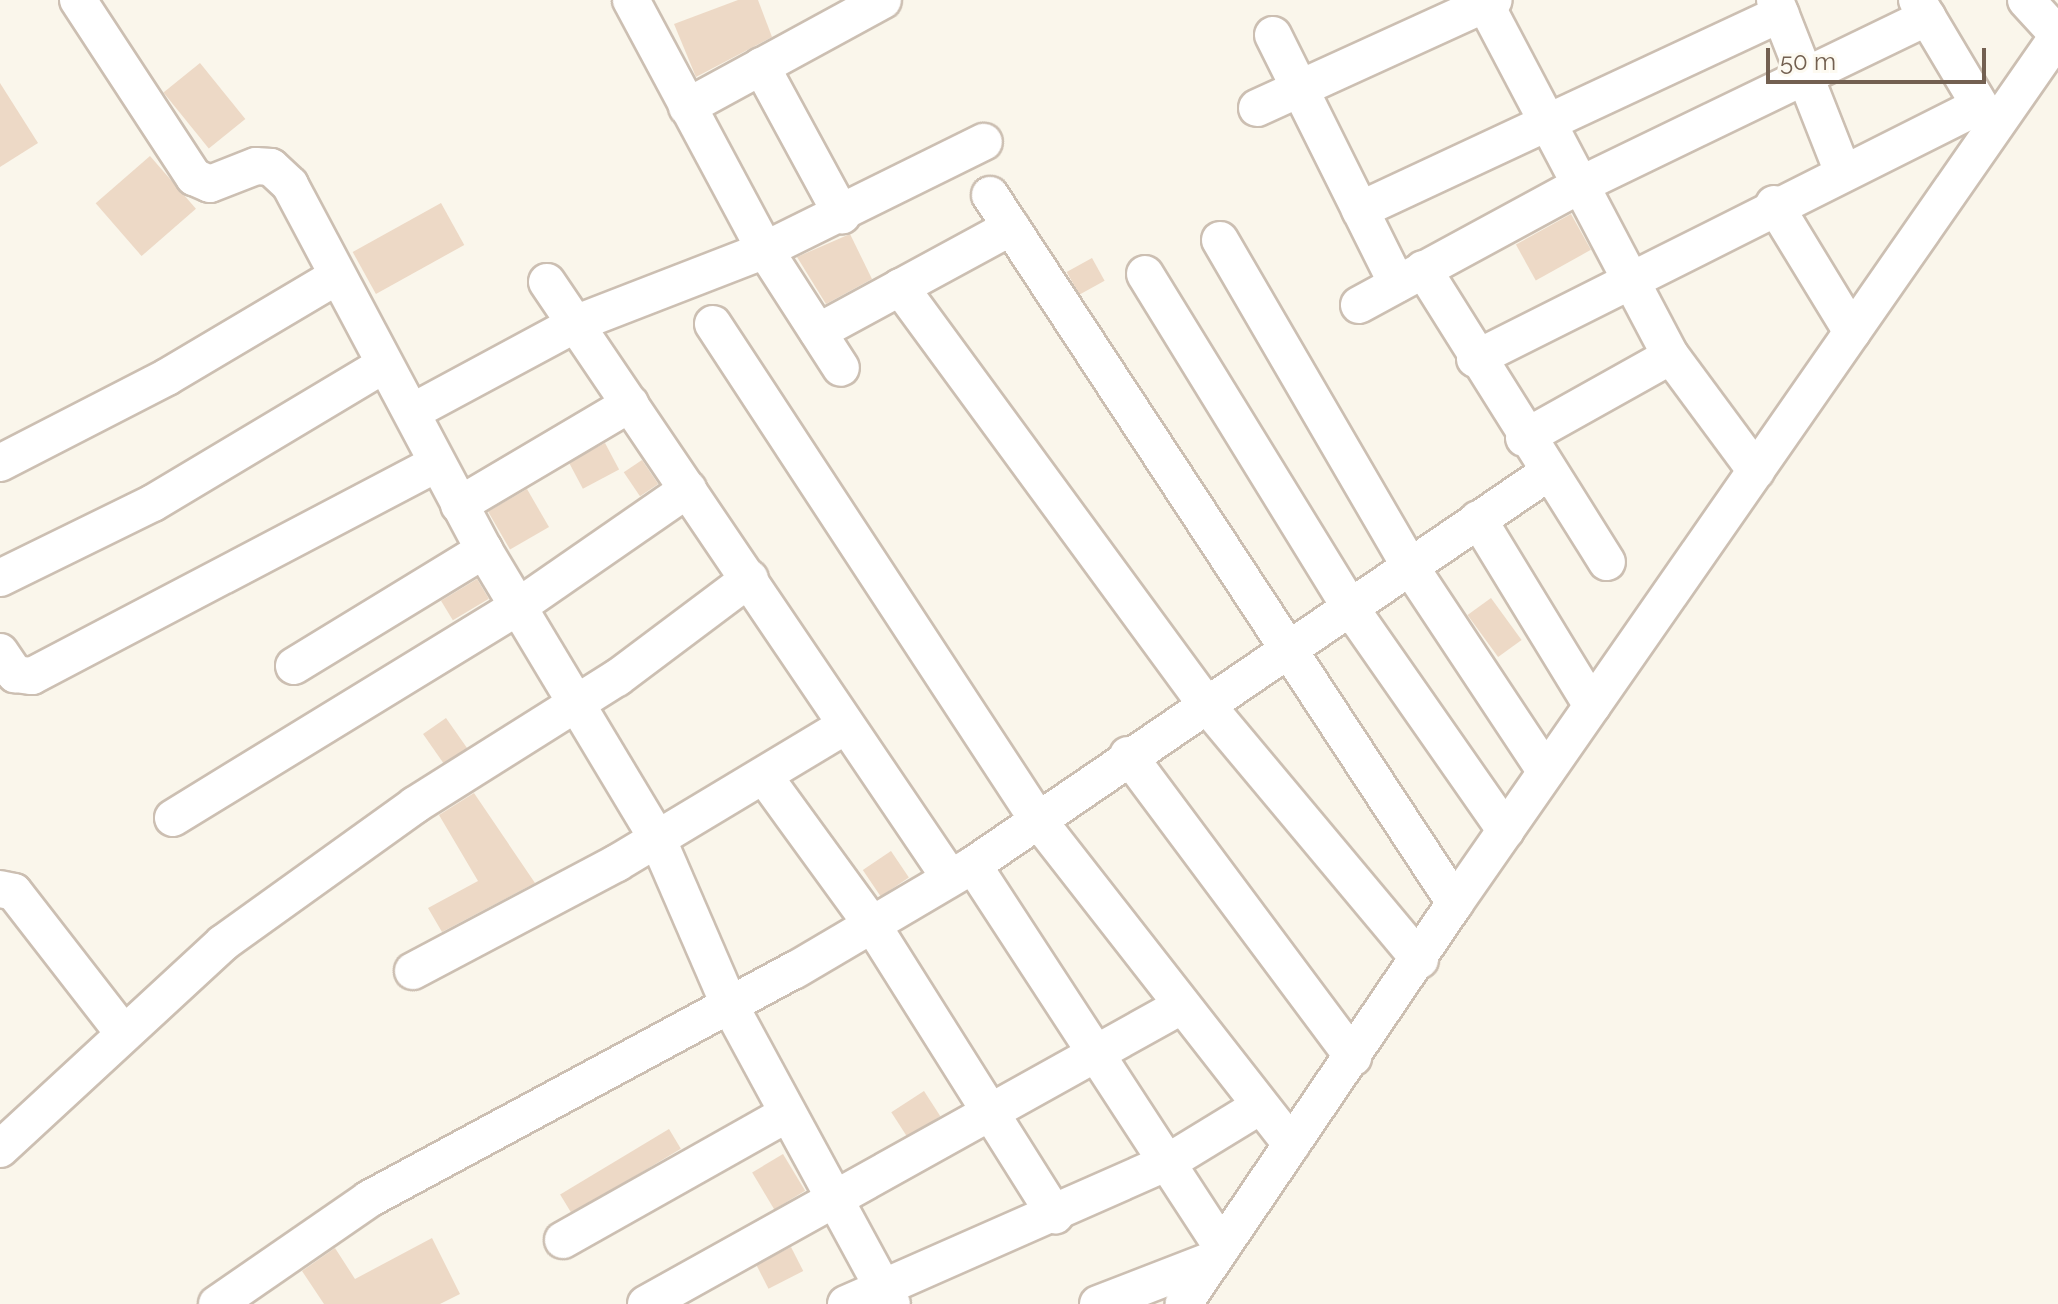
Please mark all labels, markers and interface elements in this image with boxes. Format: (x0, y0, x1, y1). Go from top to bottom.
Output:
scale bar (1770, 32, 1990, 82)
text: 50 m (1780, 47, 1836, 76)

